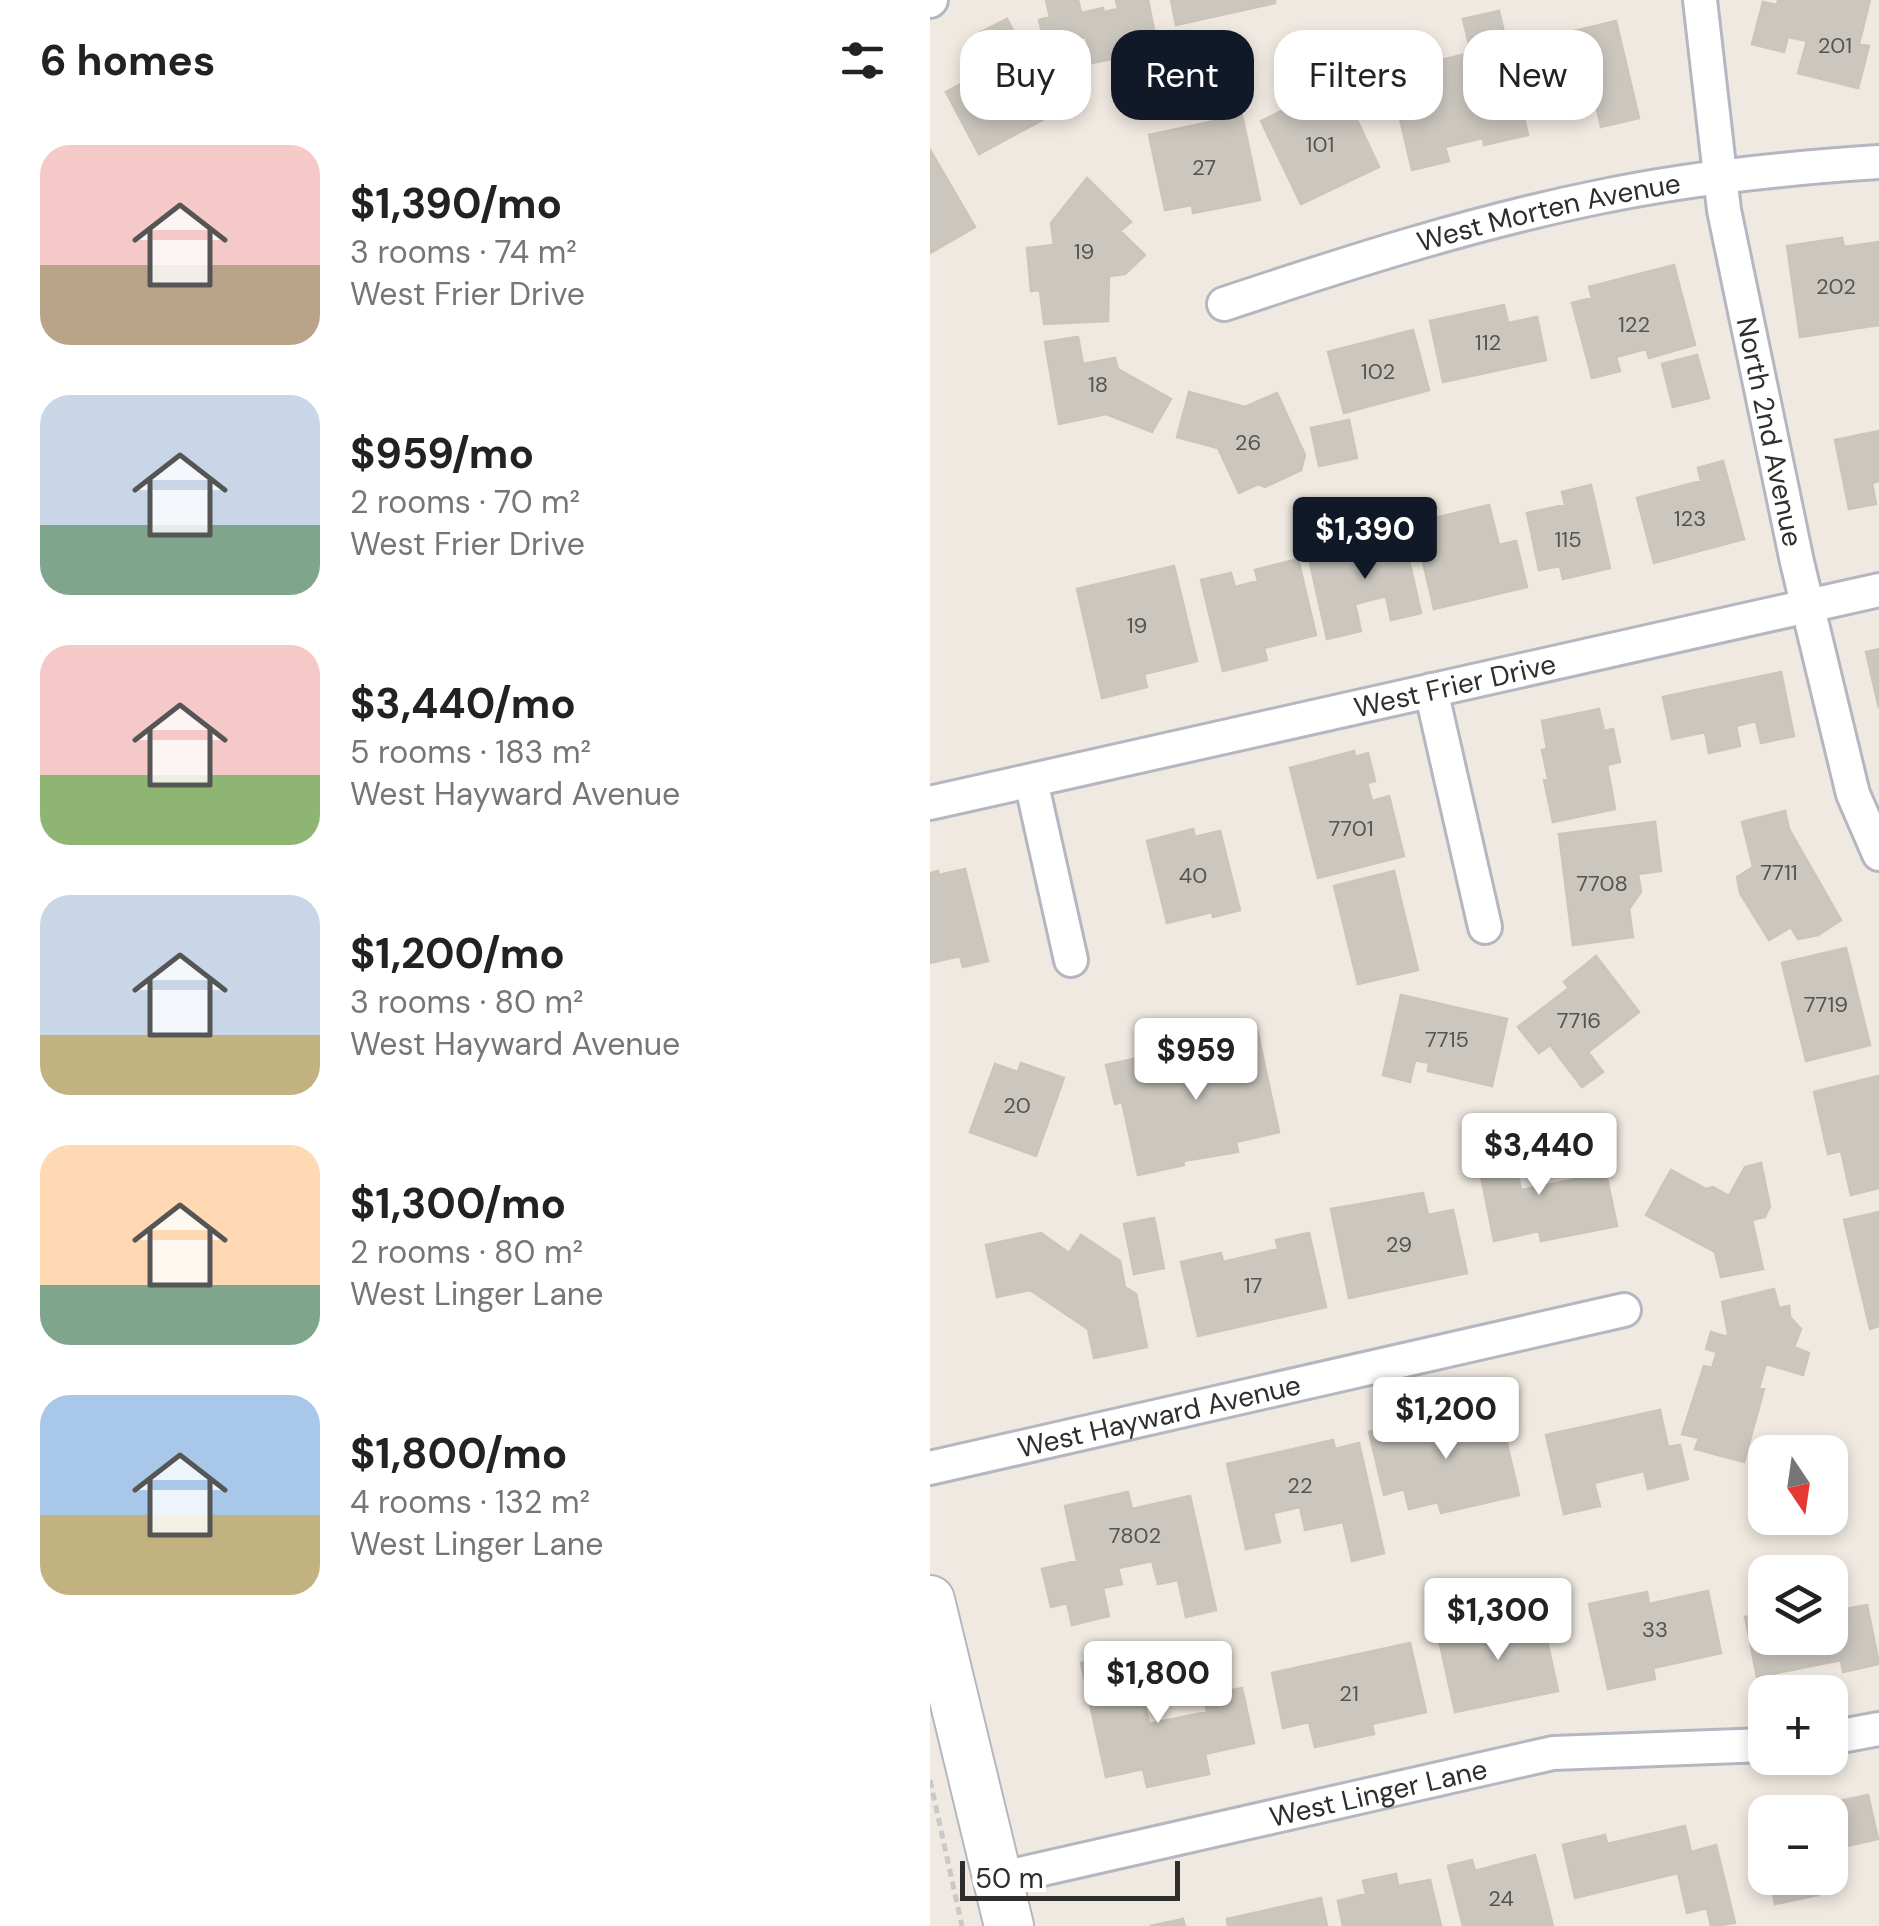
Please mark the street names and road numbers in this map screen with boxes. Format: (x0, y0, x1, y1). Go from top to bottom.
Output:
street label: West Morten Avenue (1413, 165, 1683, 261)
street label: North 2nd Avenue (1728, 314, 1811, 550)
street label: West Frier Drive (1351, 645, 1559, 726)
street label: West Hayward Avenue (1014, 1366, 1304, 1466)
street label: West Linger Lane (1266, 1751, 1491, 1836)

